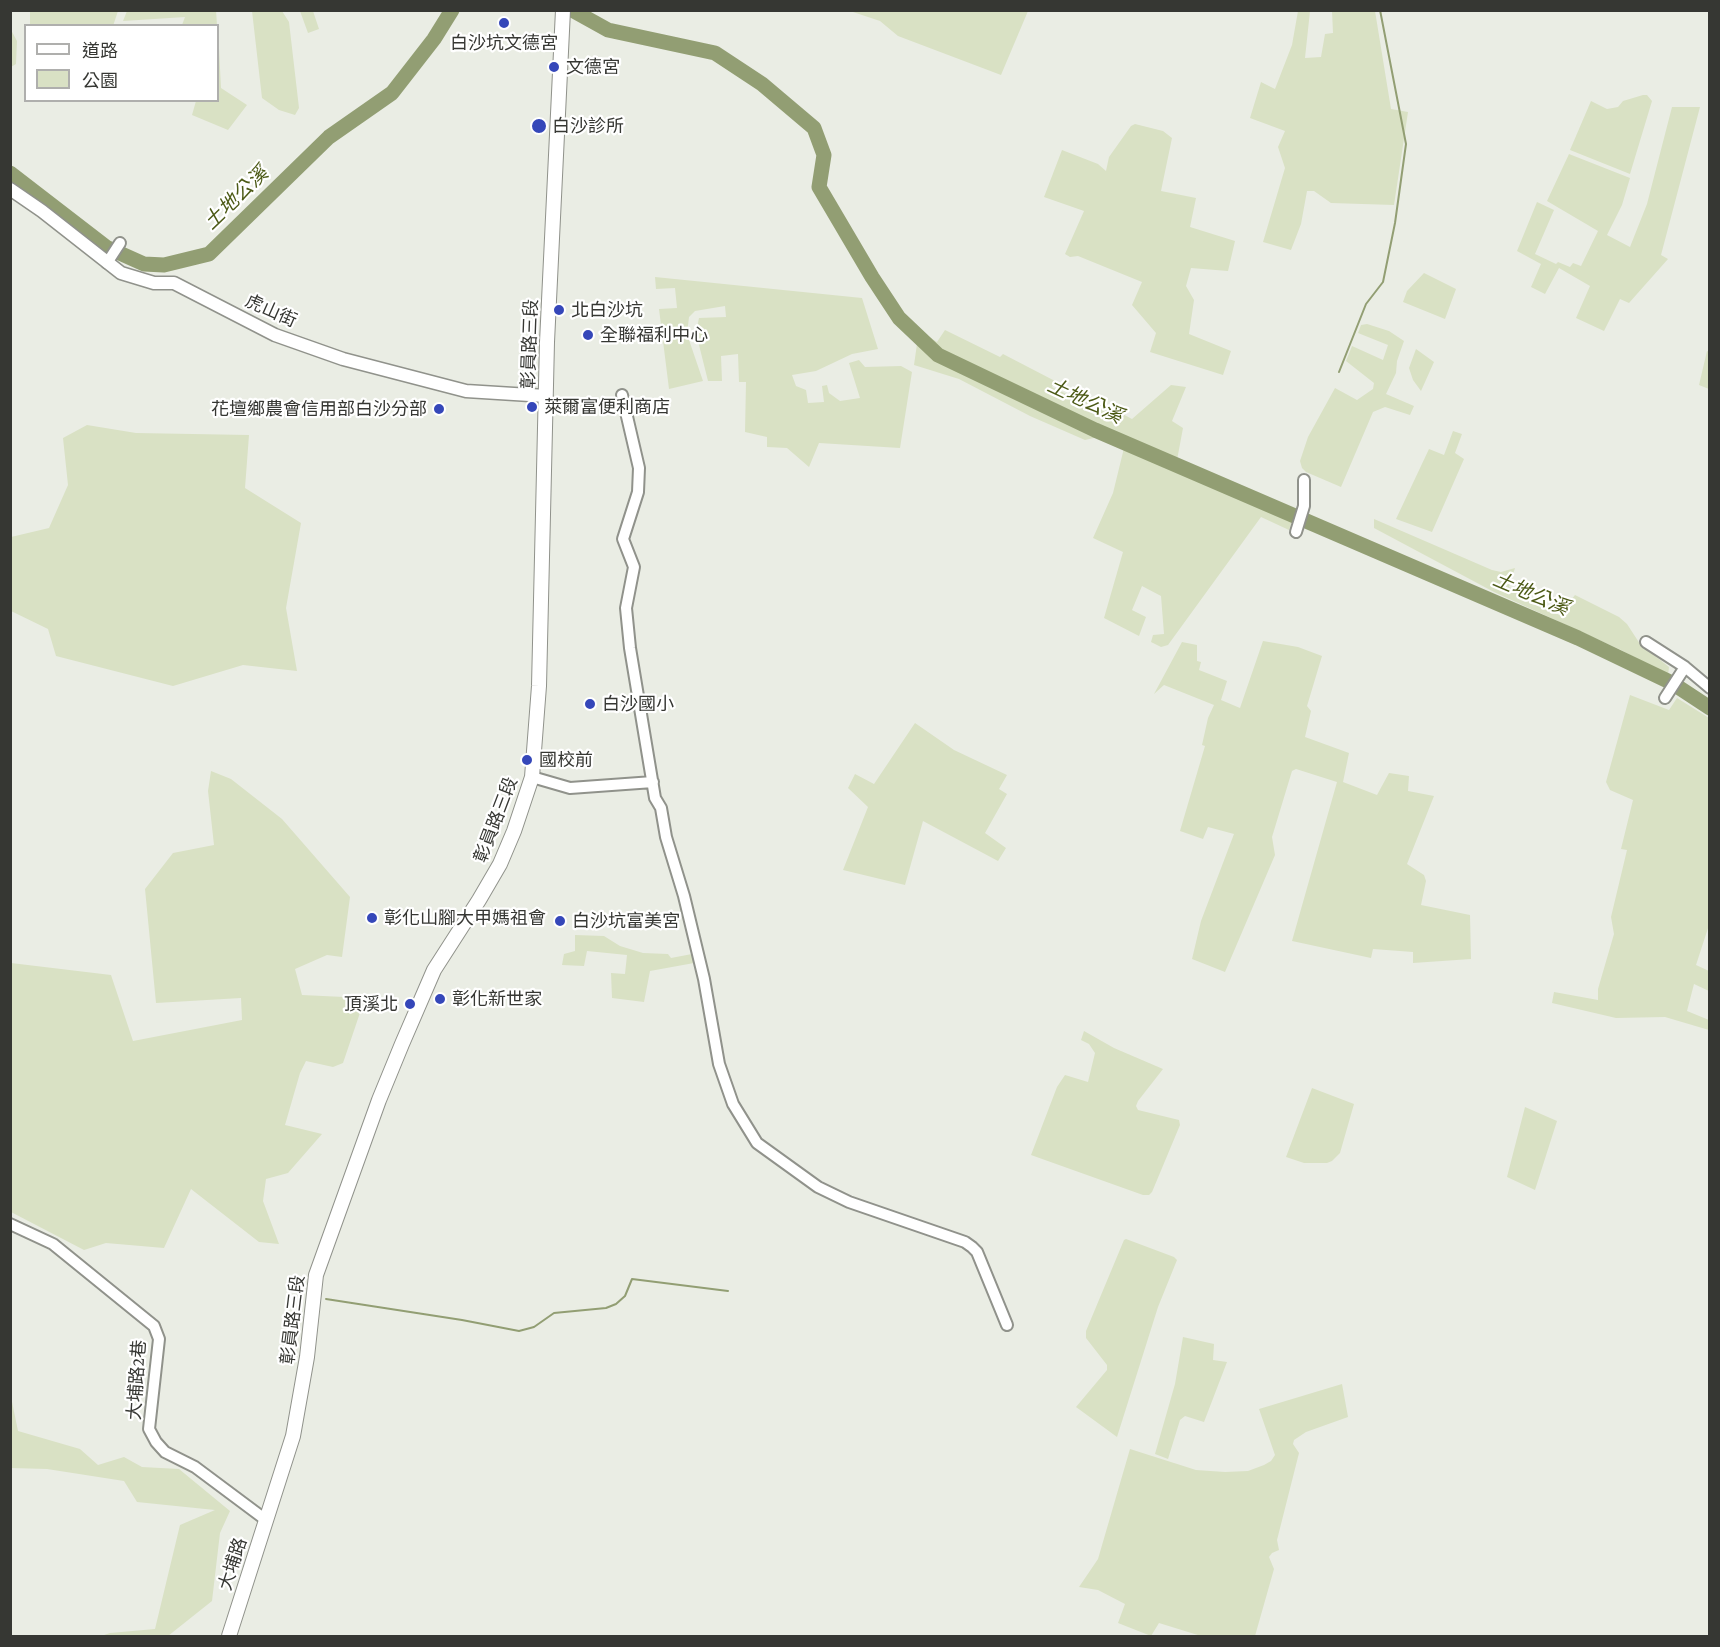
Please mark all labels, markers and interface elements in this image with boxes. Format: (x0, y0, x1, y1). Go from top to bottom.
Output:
marker: 白沙坑文德宮 (497, 16, 511, 30)
legend (24, 24, 219, 102)
place label: 白沙坑文德宮 (450, 32, 558, 54)
text: 道路 (82, 41, 118, 61)
place label: 文德宮 (566, 56, 620, 78)
marker: 文德宮 (547, 60, 561, 74)
text: 公園 (82, 71, 118, 91)
place label: 白沙診所 (552, 115, 624, 137)
marker: 白沙診所 (530, 117, 548, 135)
water label: 土地公溪 (199, 162, 273, 234)
street label: 虎山街 (242, 290, 300, 332)
street label: 彰員路三段 (518, 299, 542, 389)
place label: 北白沙坑 (571, 299, 643, 321)
marker: 北白沙坑 (552, 303, 566, 317)
place label: 全聯福利中心 (600, 324, 708, 346)
marker: 全聯福利中心 (581, 328, 595, 342)
water label: 土地公溪 (1044, 373, 1126, 429)
place label: 萊爾富便利商店 (544, 396, 670, 418)
place label: 花壇鄉農會信用部白沙分部 (211, 398, 427, 420)
marker: 萊爾富便利商店 (525, 400, 539, 414)
marker: 花壇鄉農會信用部白沙分部 (432, 402, 446, 416)
water label: 土地公溪 (1489, 567, 1573, 621)
place label: 白沙國小 (602, 693, 674, 715)
marker: 白沙國小 (583, 697, 597, 711)
place label: 國校前 (539, 749, 593, 771)
marker: 國校前 (520, 753, 534, 767)
street label: 彰員路三段 (470, 774, 522, 866)
place label: 彰化山腳大甲媽祖會 (384, 907, 546, 929)
place label: 白沙坑富美宮 (572, 910, 680, 932)
marker: 彰化山腳大甲媽祖會 (365, 911, 379, 925)
marker: 白沙坑富美宮 (553, 914, 567, 928)
place label: 彰化新世家 (452, 988, 542, 1010)
marker: 彰化新世家 (433, 992, 447, 1006)
place label: 頂溪北 (344, 993, 398, 1015)
marker: 頂溪北 (403, 997, 417, 1011)
street label: 彰員路三段 (277, 1274, 309, 1366)
street label: 大埔路2巷 (123, 1339, 151, 1421)
street label: 大埔路 (214, 1535, 252, 1593)

